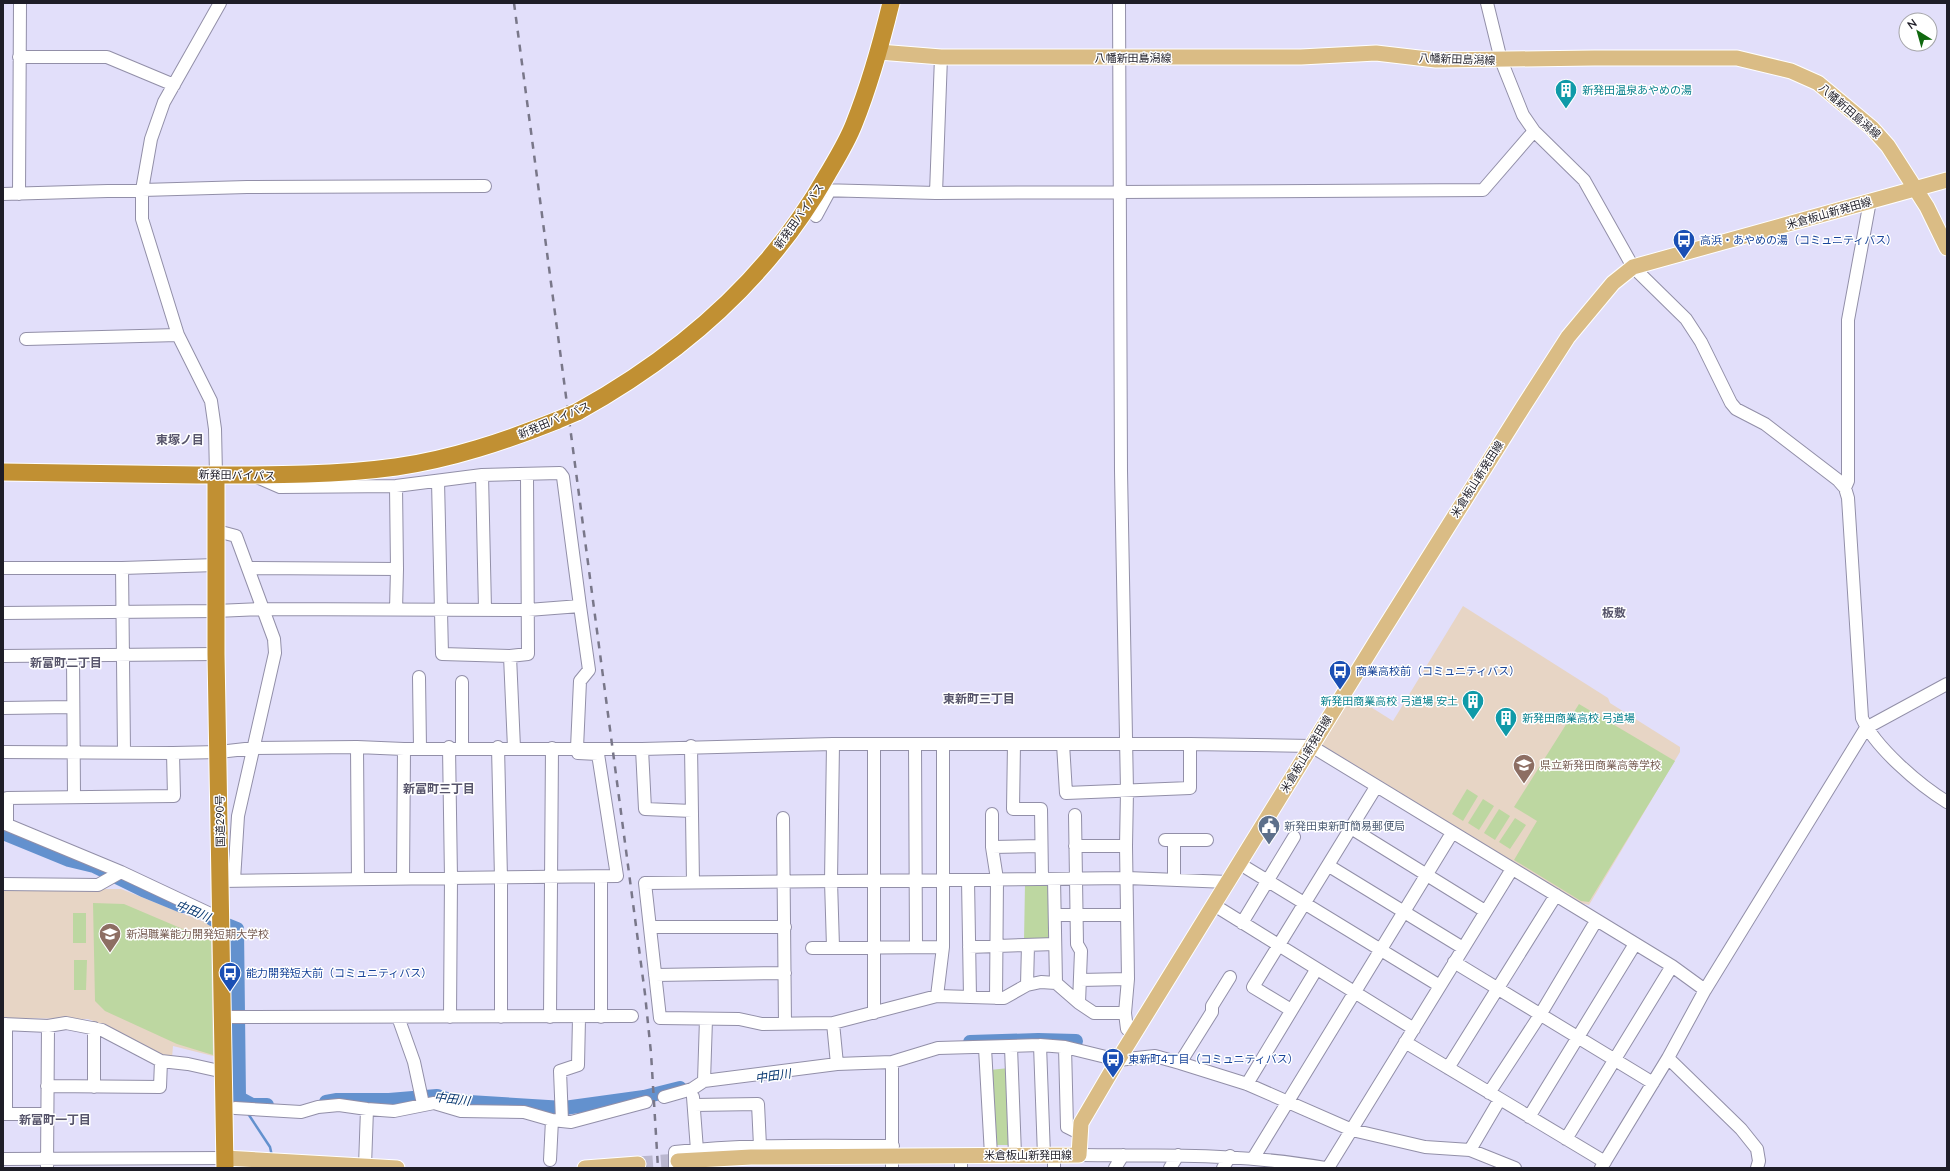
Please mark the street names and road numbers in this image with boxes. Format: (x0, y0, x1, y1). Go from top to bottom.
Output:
street label: 八幡新田島潟線 (1095, 51, 1172, 64)
street label: 八幡新田島潟線 (1418, 51, 1496, 66)
street label: 八幡新田島潟線 (1817, 80, 1884, 141)
street label: 新発田バイパス (771, 181, 826, 251)
street label: 米倉板山新発田線 (1785, 194, 1873, 231)
street label: 新発田バイパス (516, 399, 592, 441)
street label: 米倉板山新発田線 (1448, 438, 1505, 519)
street label: 新発田バイパス (199, 467, 276, 482)
street label: 米倉板山新発田線 (1277, 713, 1334, 795)
street label: 国道290号 (213, 795, 226, 847)
street label: 米倉板山新発田線 (984, 1148, 1072, 1161)

